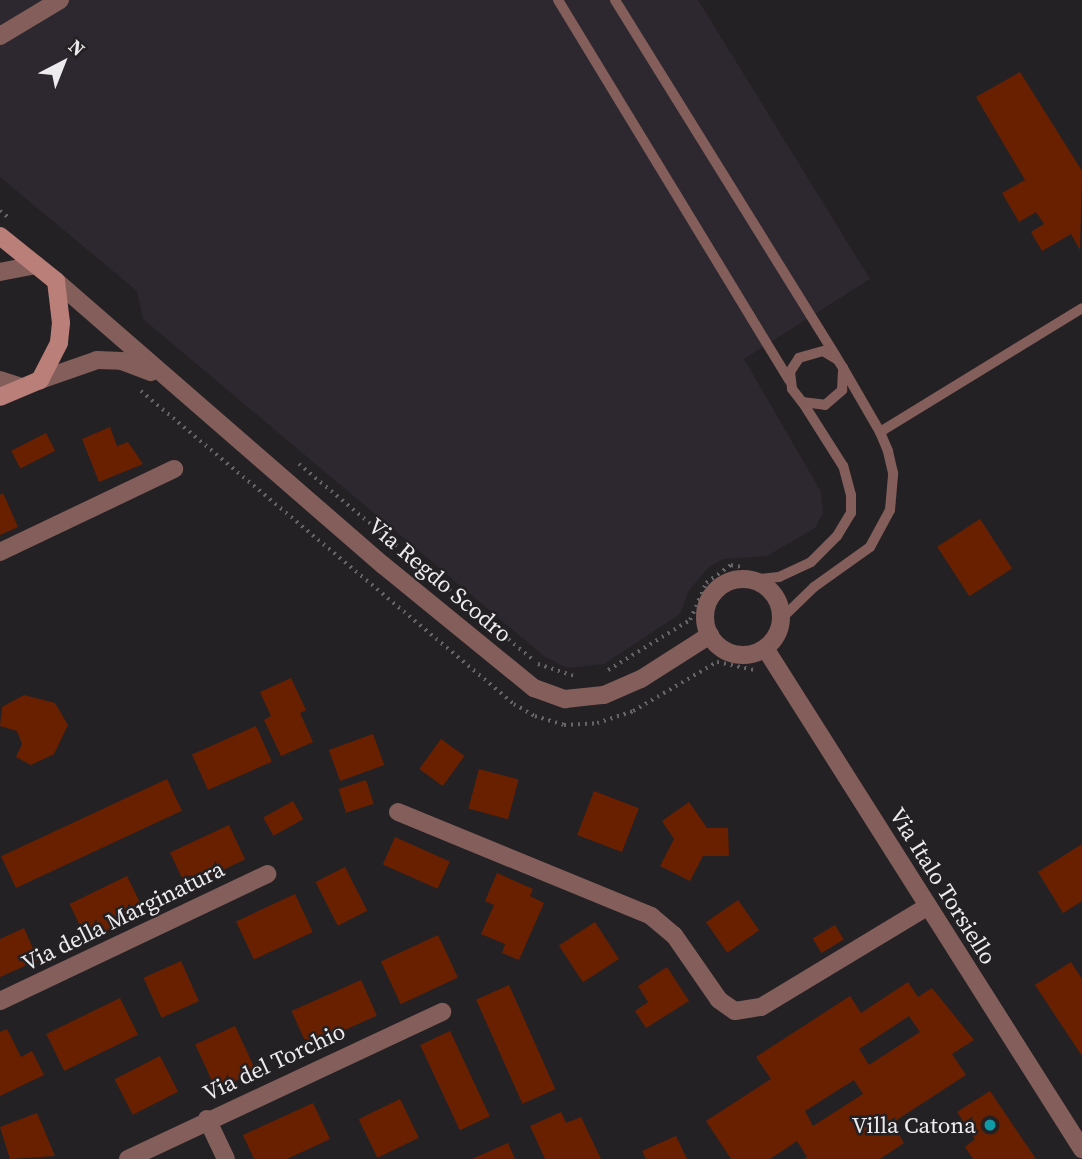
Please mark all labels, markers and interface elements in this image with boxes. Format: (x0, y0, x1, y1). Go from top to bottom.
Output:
north arrow (28, 28, 98, 98)
text: N (63, 33, 91, 62)
street label: Via Regdo Scodro (363, 512, 517, 648)
street label: Via Italo Torsiello (884, 802, 1002, 970)
street label: Via della Marginatura (17, 855, 229, 977)
street label: Via del Torchio (198, 1017, 350, 1107)
place label: Villa Catona (852, 1111, 976, 1139)
marker: Villa Catona (982, 1117, 998, 1133)

